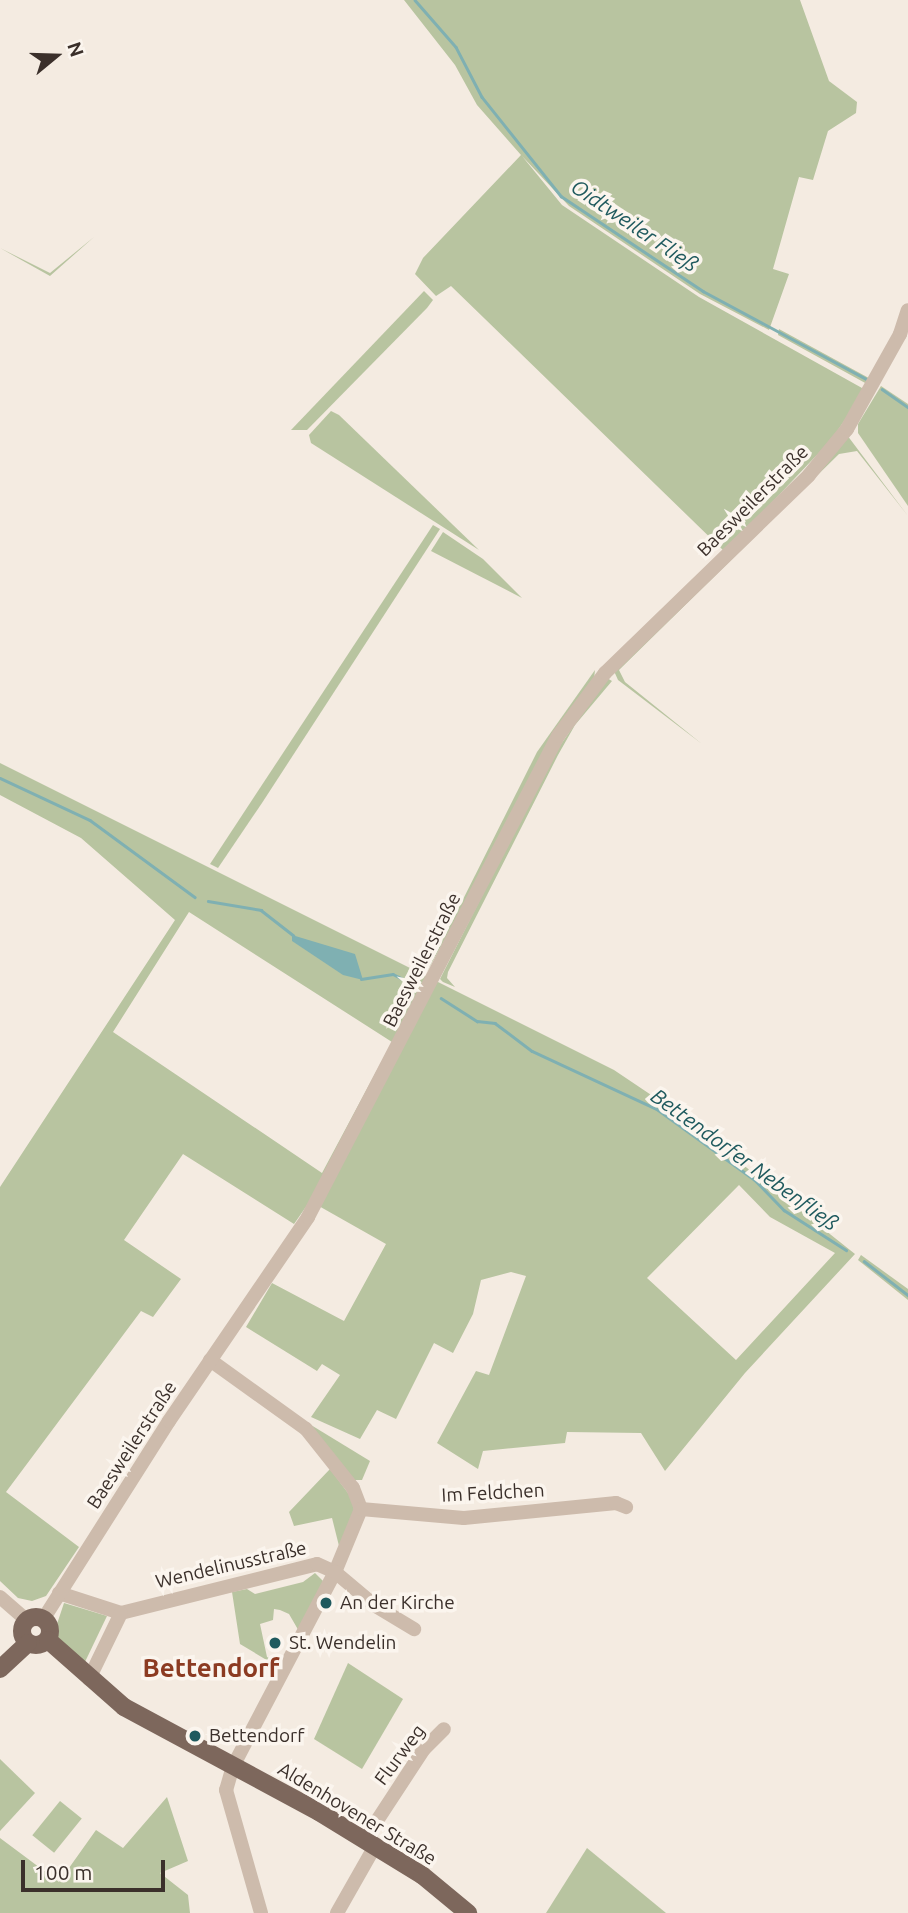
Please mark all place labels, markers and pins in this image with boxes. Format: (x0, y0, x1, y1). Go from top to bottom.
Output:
place label: An der Kirche (340, 1592, 455, 1614)
marker: An der Kirche (318, 1595, 334, 1611)
place label: St. Wendelin (289, 1632, 396, 1654)
marker: St. Wendelin (267, 1635, 283, 1651)
place label: Bettendorf (209, 1725, 304, 1747)
marker: Bettendorf (187, 1728, 203, 1744)

